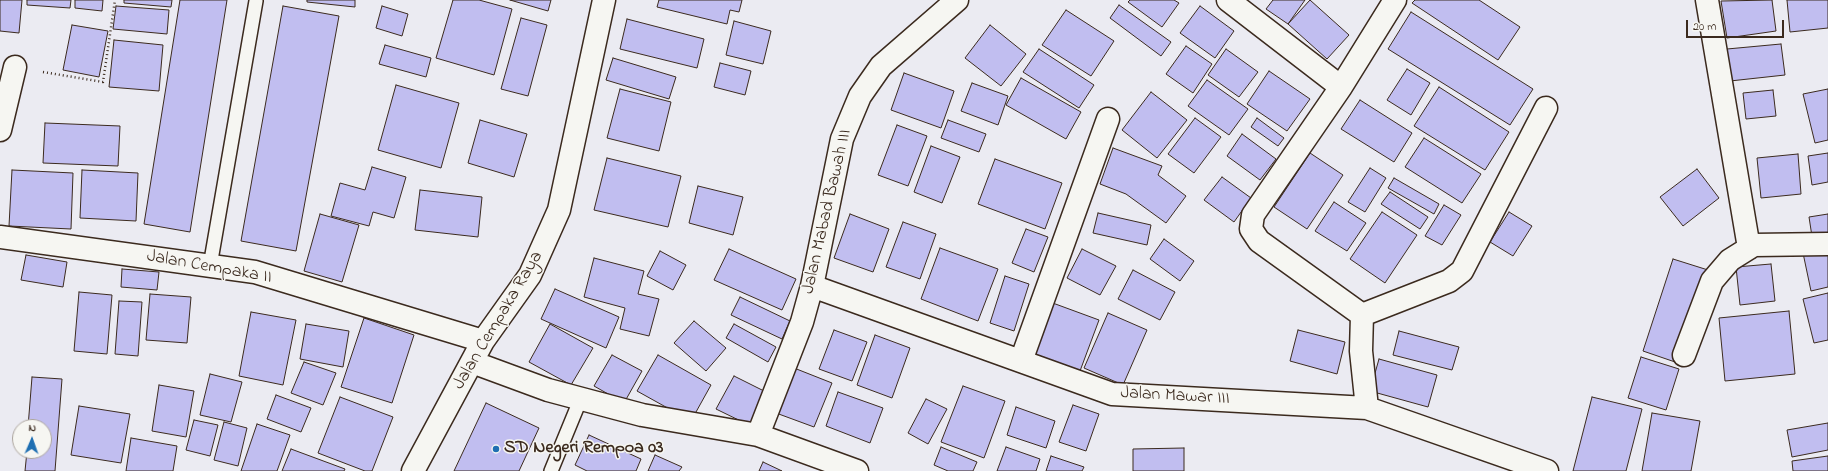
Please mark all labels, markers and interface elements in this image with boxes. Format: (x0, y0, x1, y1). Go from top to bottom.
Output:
scale bar (1688, 12, 1786, 38)
text: 20 m (1693, 18, 1716, 36)
street label: Jalan Mabad Bawah III (799, 128, 857, 296)
street label: Jalan Cempaka II (145, 246, 273, 290)
street label: Jalan Cempaka Raya (449, 248, 549, 394)
street label: Jalan Mawar III (1120, 383, 1230, 411)
north arrow (12, 419, 52, 459)
text: N (28, 420, 36, 436)
place label: SD Negeri Rempoa 03 (504, 438, 664, 460)
marker: SD Negeri Rempoa 03 (491, 444, 501, 454)

